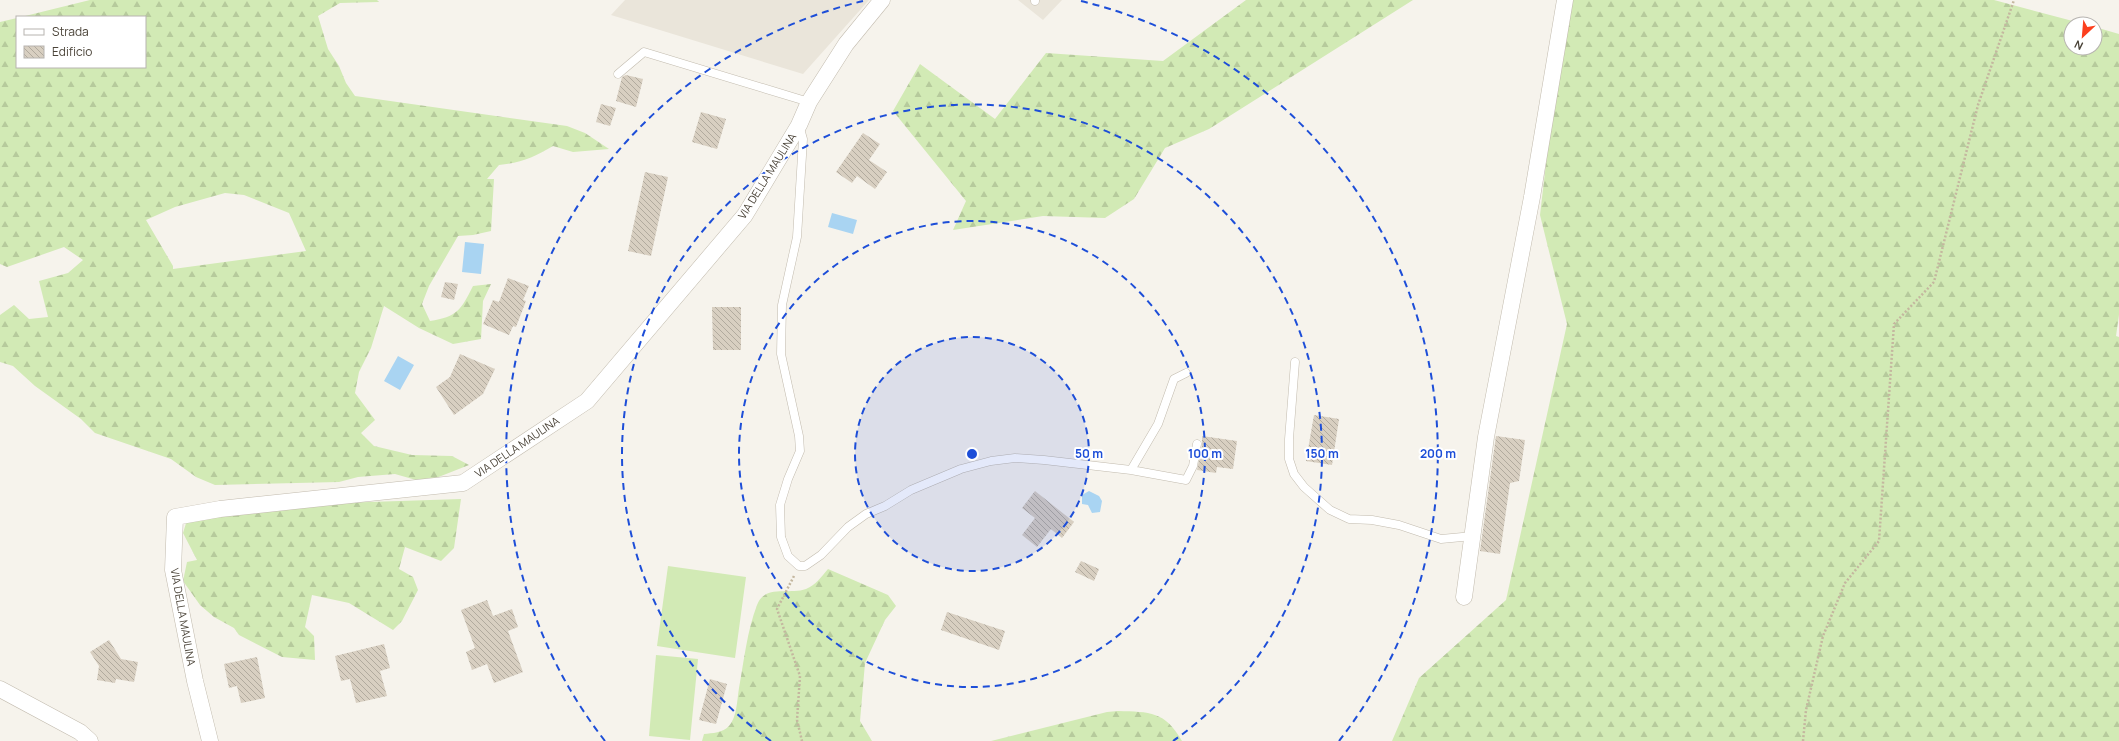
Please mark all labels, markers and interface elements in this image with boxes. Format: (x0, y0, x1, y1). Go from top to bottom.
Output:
legend (16, 16, 146, 68)
north arrow (2063, 16, 2103, 56)
text: Strada (52, 23, 89, 40)
text: N (2071, 37, 2085, 54)
text: Edificio (52, 43, 92, 60)
street label: VIA DELLA MAULINA (734, 130, 799, 222)
street label: VIA DELLA MAULINA (472, 413, 562, 480)
text: 50 m (1075, 445, 1103, 462)
text: 100 m (1188, 445, 1222, 462)
text: 150 m (1305, 445, 1339, 462)
text: 200 m (1420, 445, 1456, 462)
centre of rings (965, 447, 979, 461)
street label: VIA DELLA MAULINA (168, 567, 199, 667)

